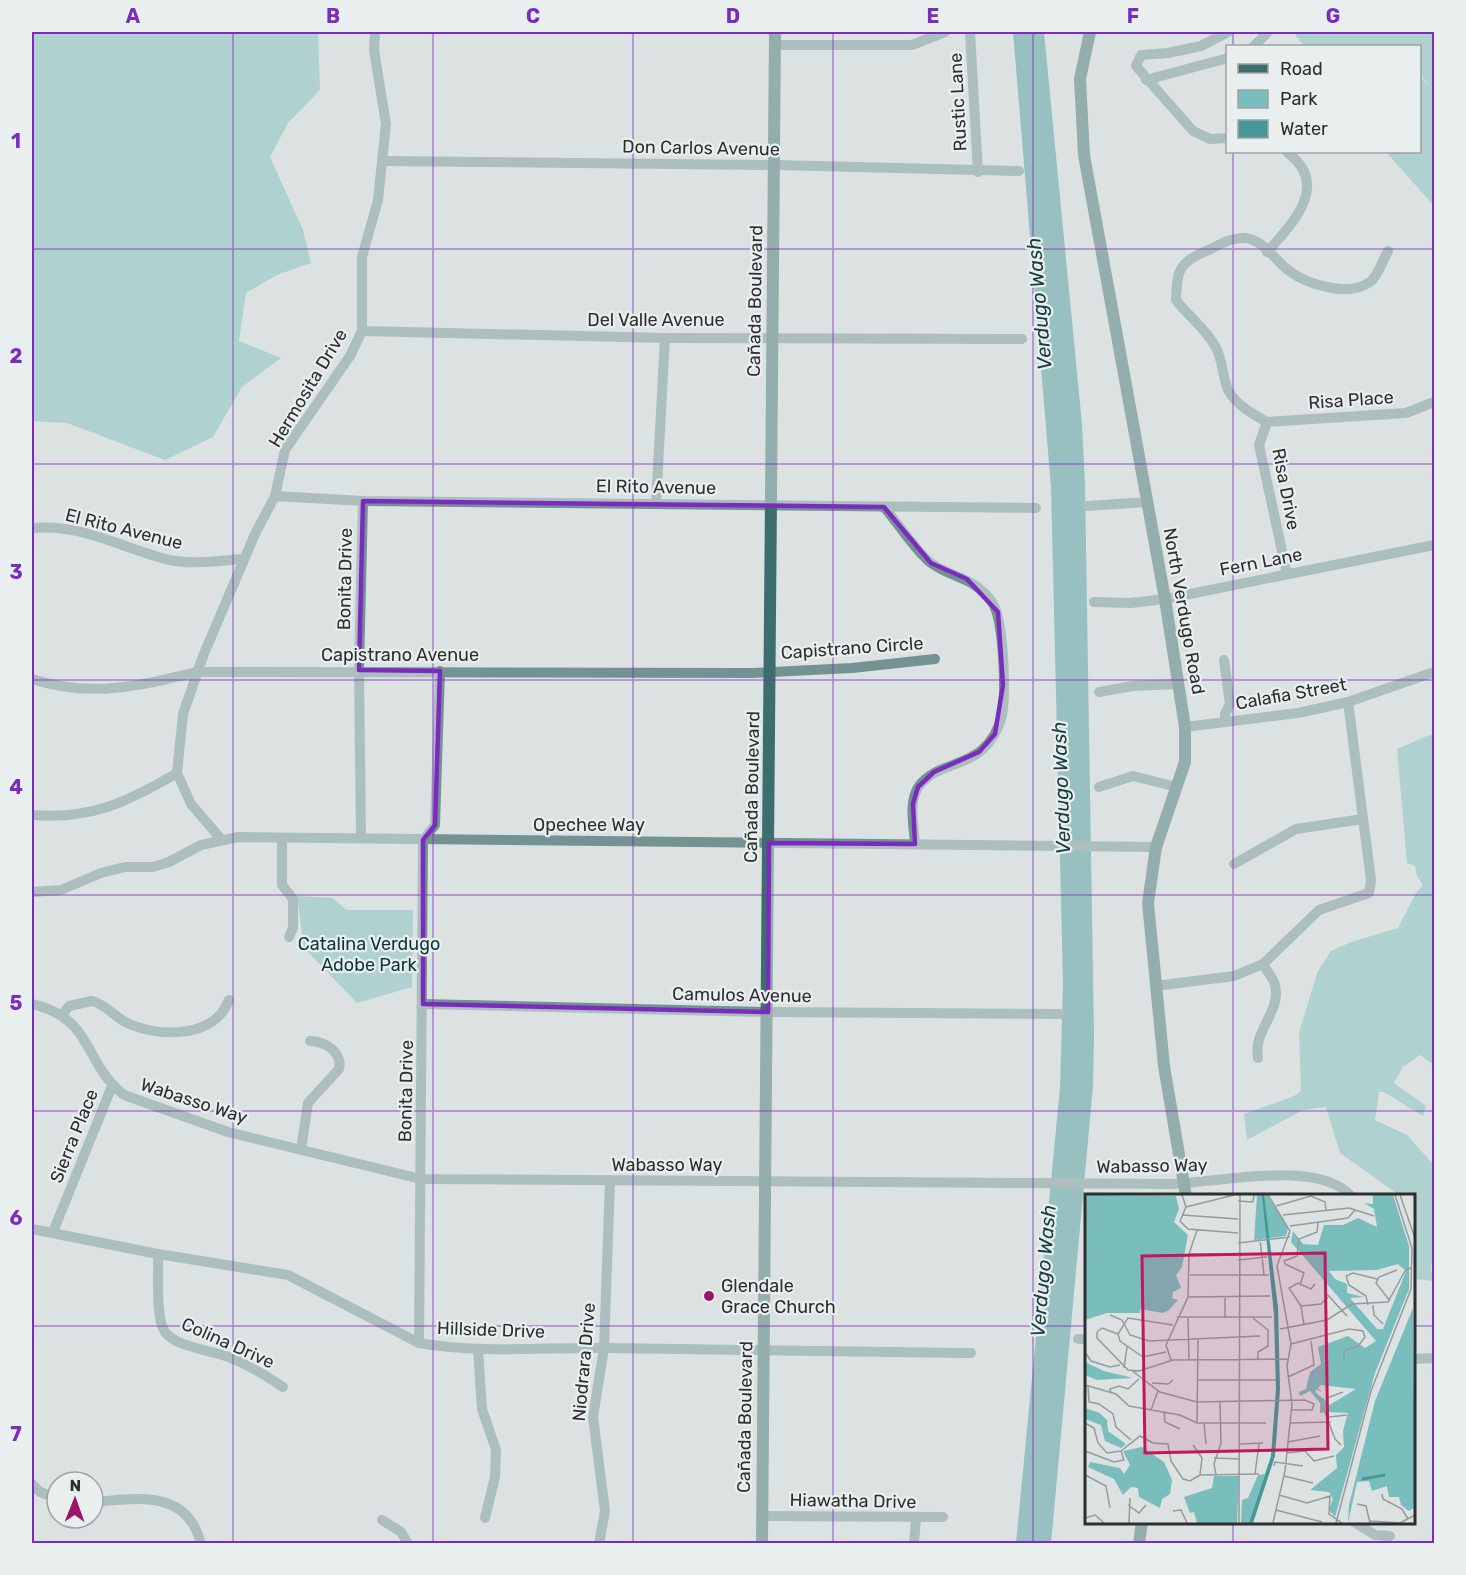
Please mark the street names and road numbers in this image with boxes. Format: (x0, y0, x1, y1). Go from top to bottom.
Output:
street label: Rustic Lane (944, 52, 972, 152)
street label: Don Carlos Avenue (622, 136, 780, 160)
street label: Cañada Boulevard (743, 225, 767, 377)
street label: Del Valle Avenue (587, 309, 725, 331)
street label: Hermosita Drive (264, 325, 352, 451)
street label: Risa Place (1308, 386, 1394, 414)
street label: Risa Drive (1267, 446, 1305, 532)
street label: El Rito Avenue (596, 475, 716, 499)
street label: El Rito Avenue (63, 504, 185, 554)
street label: North Verdugo Road (1159, 526, 1209, 696)
street label: Bonita Drive (333, 528, 357, 630)
street label: Fern Lane (1218, 543, 1304, 581)
street label: Capistrano Circle (780, 632, 924, 664)
street label: Capistrano Avenue (321, 644, 479, 666)
street label: Calafia Street (1234, 673, 1348, 715)
street label: Cañada Boulevard (740, 711, 764, 863)
street label: Opechee Way (533, 814, 645, 836)
street label: Camulos Avenue (672, 983, 812, 1007)
street label: Bonita Drive (394, 1040, 418, 1142)
street label: Wabasso Way (138, 1073, 250, 1129)
street label: Sierra Place (45, 1086, 103, 1186)
street label: Wabasso Way (611, 1154, 723, 1176)
street label: Wabasso Way (1096, 1154, 1208, 1178)
street label: Niodrara Drive (568, 1302, 600, 1422)
street label: Colina Drive (178, 1313, 278, 1373)
street label: Hillside Drive (437, 1317, 545, 1343)
street label: Cañada Boulevard (733, 1341, 757, 1493)
street label: Hiawatha Drive (789, 1489, 917, 1513)

